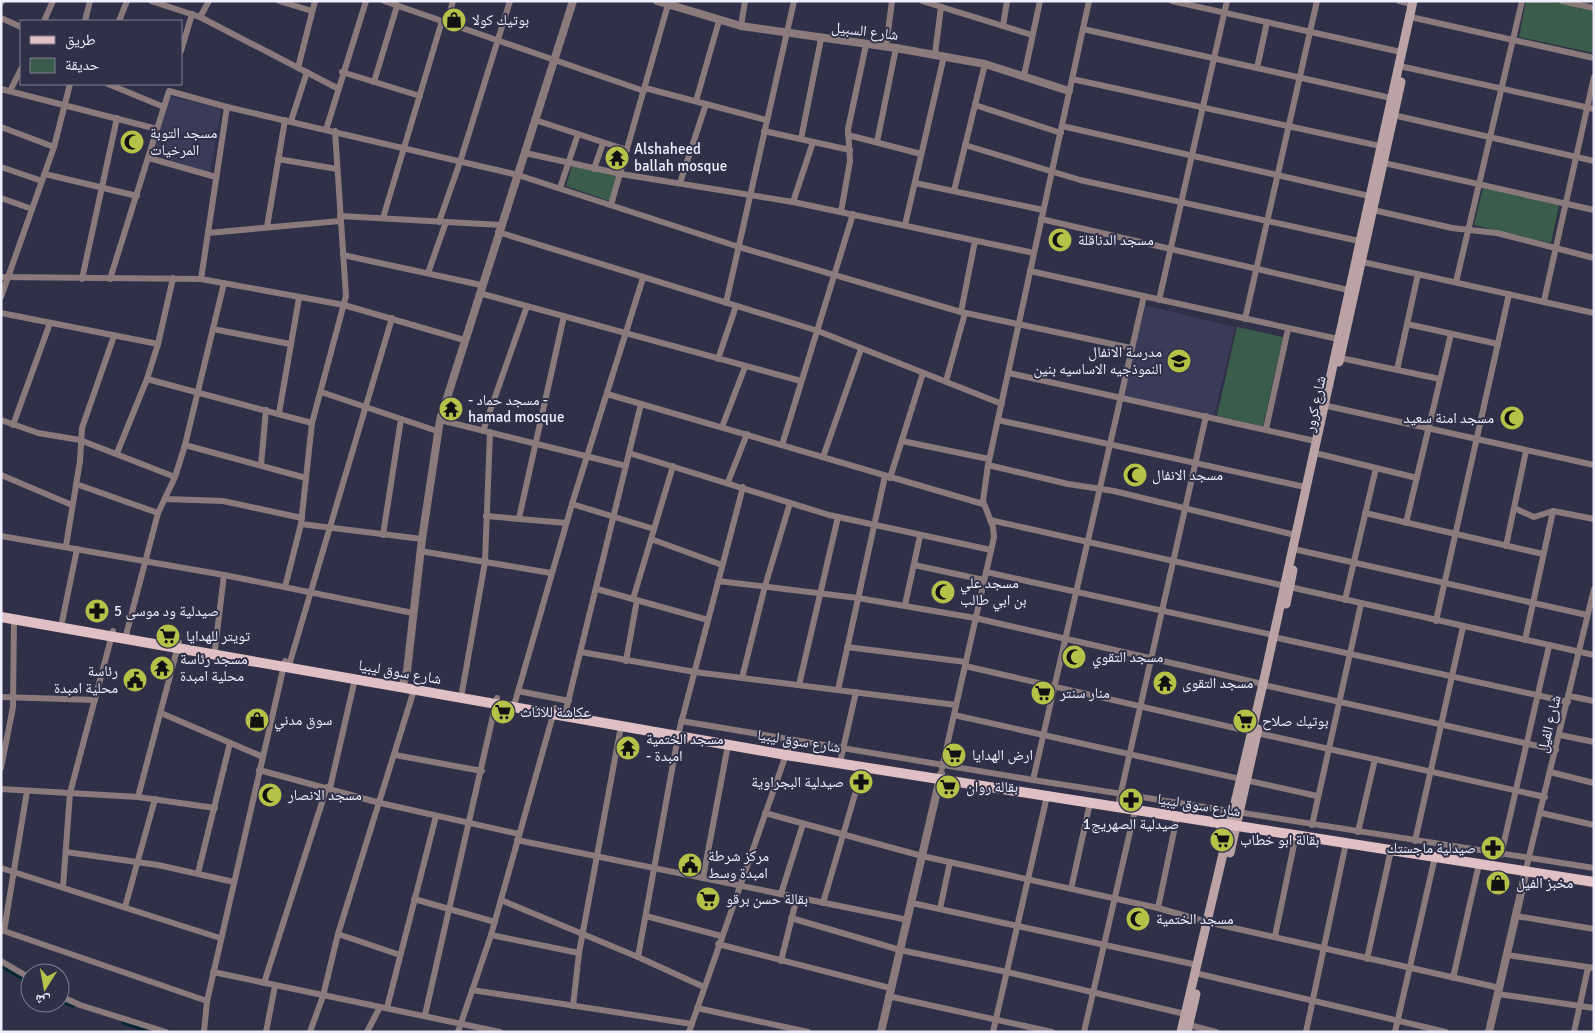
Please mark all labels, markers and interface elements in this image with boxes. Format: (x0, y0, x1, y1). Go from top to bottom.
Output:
shop icon: بوتيك كولا (441, 7, 467, 33)
place label: بوتيك كولا (472, 11, 529, 29)
street label: شارع السبيل (830, 18, 900, 45)
legend (20, 20, 182, 85)
text: طريق (65, 31, 96, 50)
text: حديقة (65, 56, 100, 74)
place label: مسجد التوبة المرخيات (150, 124, 217, 159)
mosque icon: مسجد التوبة المرخيات (119, 129, 145, 155)
place label: Alshaheed ballah mosque (634, 140, 727, 175)
temple icon: Alshaheed ballah mosque (604, 145, 630, 171)
mosque icon: مسجد الدناقلة (1047, 227, 1073, 253)
place label: مسجد الدناقلة (1078, 231, 1154, 249)
place label: مدرسة الانفال النموذجيه الاساسيه بنين (1033, 343, 1162, 379)
school or university icon: مدرسة الانفال النموذجيه الاساسيه بنين (1166, 348, 1192, 374)
street label: شارع كرور (1300, 374, 1331, 435)
place label: - مسجد حماد - hamad mosque (468, 391, 564, 426)
temple icon: - مسجد حماد - hamad mosque (438, 396, 464, 422)
mosque icon: مسجد امنة سعيد (1499, 405, 1525, 431)
place label: مسجد امنة سعيد (1403, 409, 1494, 427)
mosque icon: مسجد الانفال (1122, 462, 1148, 488)
place label: مسجد الانفال (1152, 466, 1223, 485)
place label: مسجد علي بن ابي طالب (960, 574, 1027, 612)
mosque icon: مسجد علي بن ابي طالب (930, 579, 956, 605)
pharmacy icon: صيدلية ود موسى 5 (84, 598, 110, 624)
place label: صيدلية ود موسى 5 (114, 602, 219, 621)
supermarket icon: تويتر للهدايا (155, 623, 181, 649)
place label: تويتر للهدايا (186, 627, 251, 645)
mosque icon: مسجد التقوي (1061, 644, 1087, 670)
place label: مسجد التقوي (1092, 648, 1164, 669)
place label: مسجد رئاسة محلية امبدة (180, 650, 248, 685)
temple icon: مسجد رئاسة محلية امبدة (149, 655, 175, 681)
street label: شارع سوق ليبيا (357, 656, 443, 689)
place label: رئاسة محلية امبدة (54, 662, 118, 697)
public building icon: رئاسة محلية امبدة (122, 667, 148, 693)
temple icon: مسجد التقوى (1152, 670, 1178, 696)
place label: مسجد التقوى (1182, 674, 1254, 693)
supermarket icon: منار سنتر (1030, 680, 1056, 706)
place label: منار سنتر (1059, 684, 1110, 702)
street label: شارع الفيل (1533, 693, 1566, 755)
supermarket icon: عكاشة للاثاث (490, 699, 516, 725)
place label: عكاشة للاثاث (520, 703, 591, 721)
shop icon: سوق مدني (244, 707, 270, 733)
supermarket icon: بوتيك صلاح (1232, 708, 1258, 734)
place label: سوق مدني (274, 711, 332, 732)
place label: بوتيك صلاح (1262, 712, 1329, 731)
street label: شارع سوق ليبيا (756, 726, 842, 757)
place label: مسجد الختمية - امبدة (646, 730, 724, 765)
temple icon: مسجد الختمية - امبدة (615, 735, 641, 761)
supermarket icon: ارض الهدايا (941, 742, 967, 768)
place label: ارض الهدايا (972, 746, 1033, 765)
pharmacy icon: صيدلية البجراوية (848, 769, 874, 795)
place label: صيدلية البجراوية (751, 773, 844, 791)
supermarket icon: بقالة روان (935, 774, 961, 800)
place label: بقالة روان (966, 778, 1018, 797)
mosque icon: مسجد الانصار (257, 782, 283, 808)
place label: مسجد الانصار (287, 786, 362, 804)
pharmacy icon: صيدلية الصهريج1 (1118, 787, 1144, 813)
street label: شارع سوق ليبيا (1156, 790, 1242, 821)
place label: صيدلية الصهريج1 (1083, 815, 1179, 834)
supermarket icon: بقالة ابو خطاب (1209, 827, 1235, 853)
place label: بقالة ابو خطاب (1240, 831, 1319, 849)
pharmacy icon: صيدلية ماجستك (1480, 835, 1506, 861)
place label: صيدلية ماجستك (1386, 839, 1476, 857)
place label: مركز شرطة امبدة وسط (708, 847, 769, 882)
public building icon: مركز شرطة امبدة وسط (677, 852, 703, 878)
shop icon: مخبز الفيل (1485, 870, 1511, 896)
place label: مخبز الفيل (1516, 874, 1574, 893)
supermarket icon: بقالة حسن برقو (695, 886, 721, 912)
place label: بقالة حسن برقو (726, 890, 808, 909)
mosque icon: مسجد الختمية (1125, 906, 1151, 932)
place label: مسجد الختمية (1156, 910, 1234, 928)
north arrow (20, 963, 70, 1013)
text: ش (34, 990, 52, 1010)

